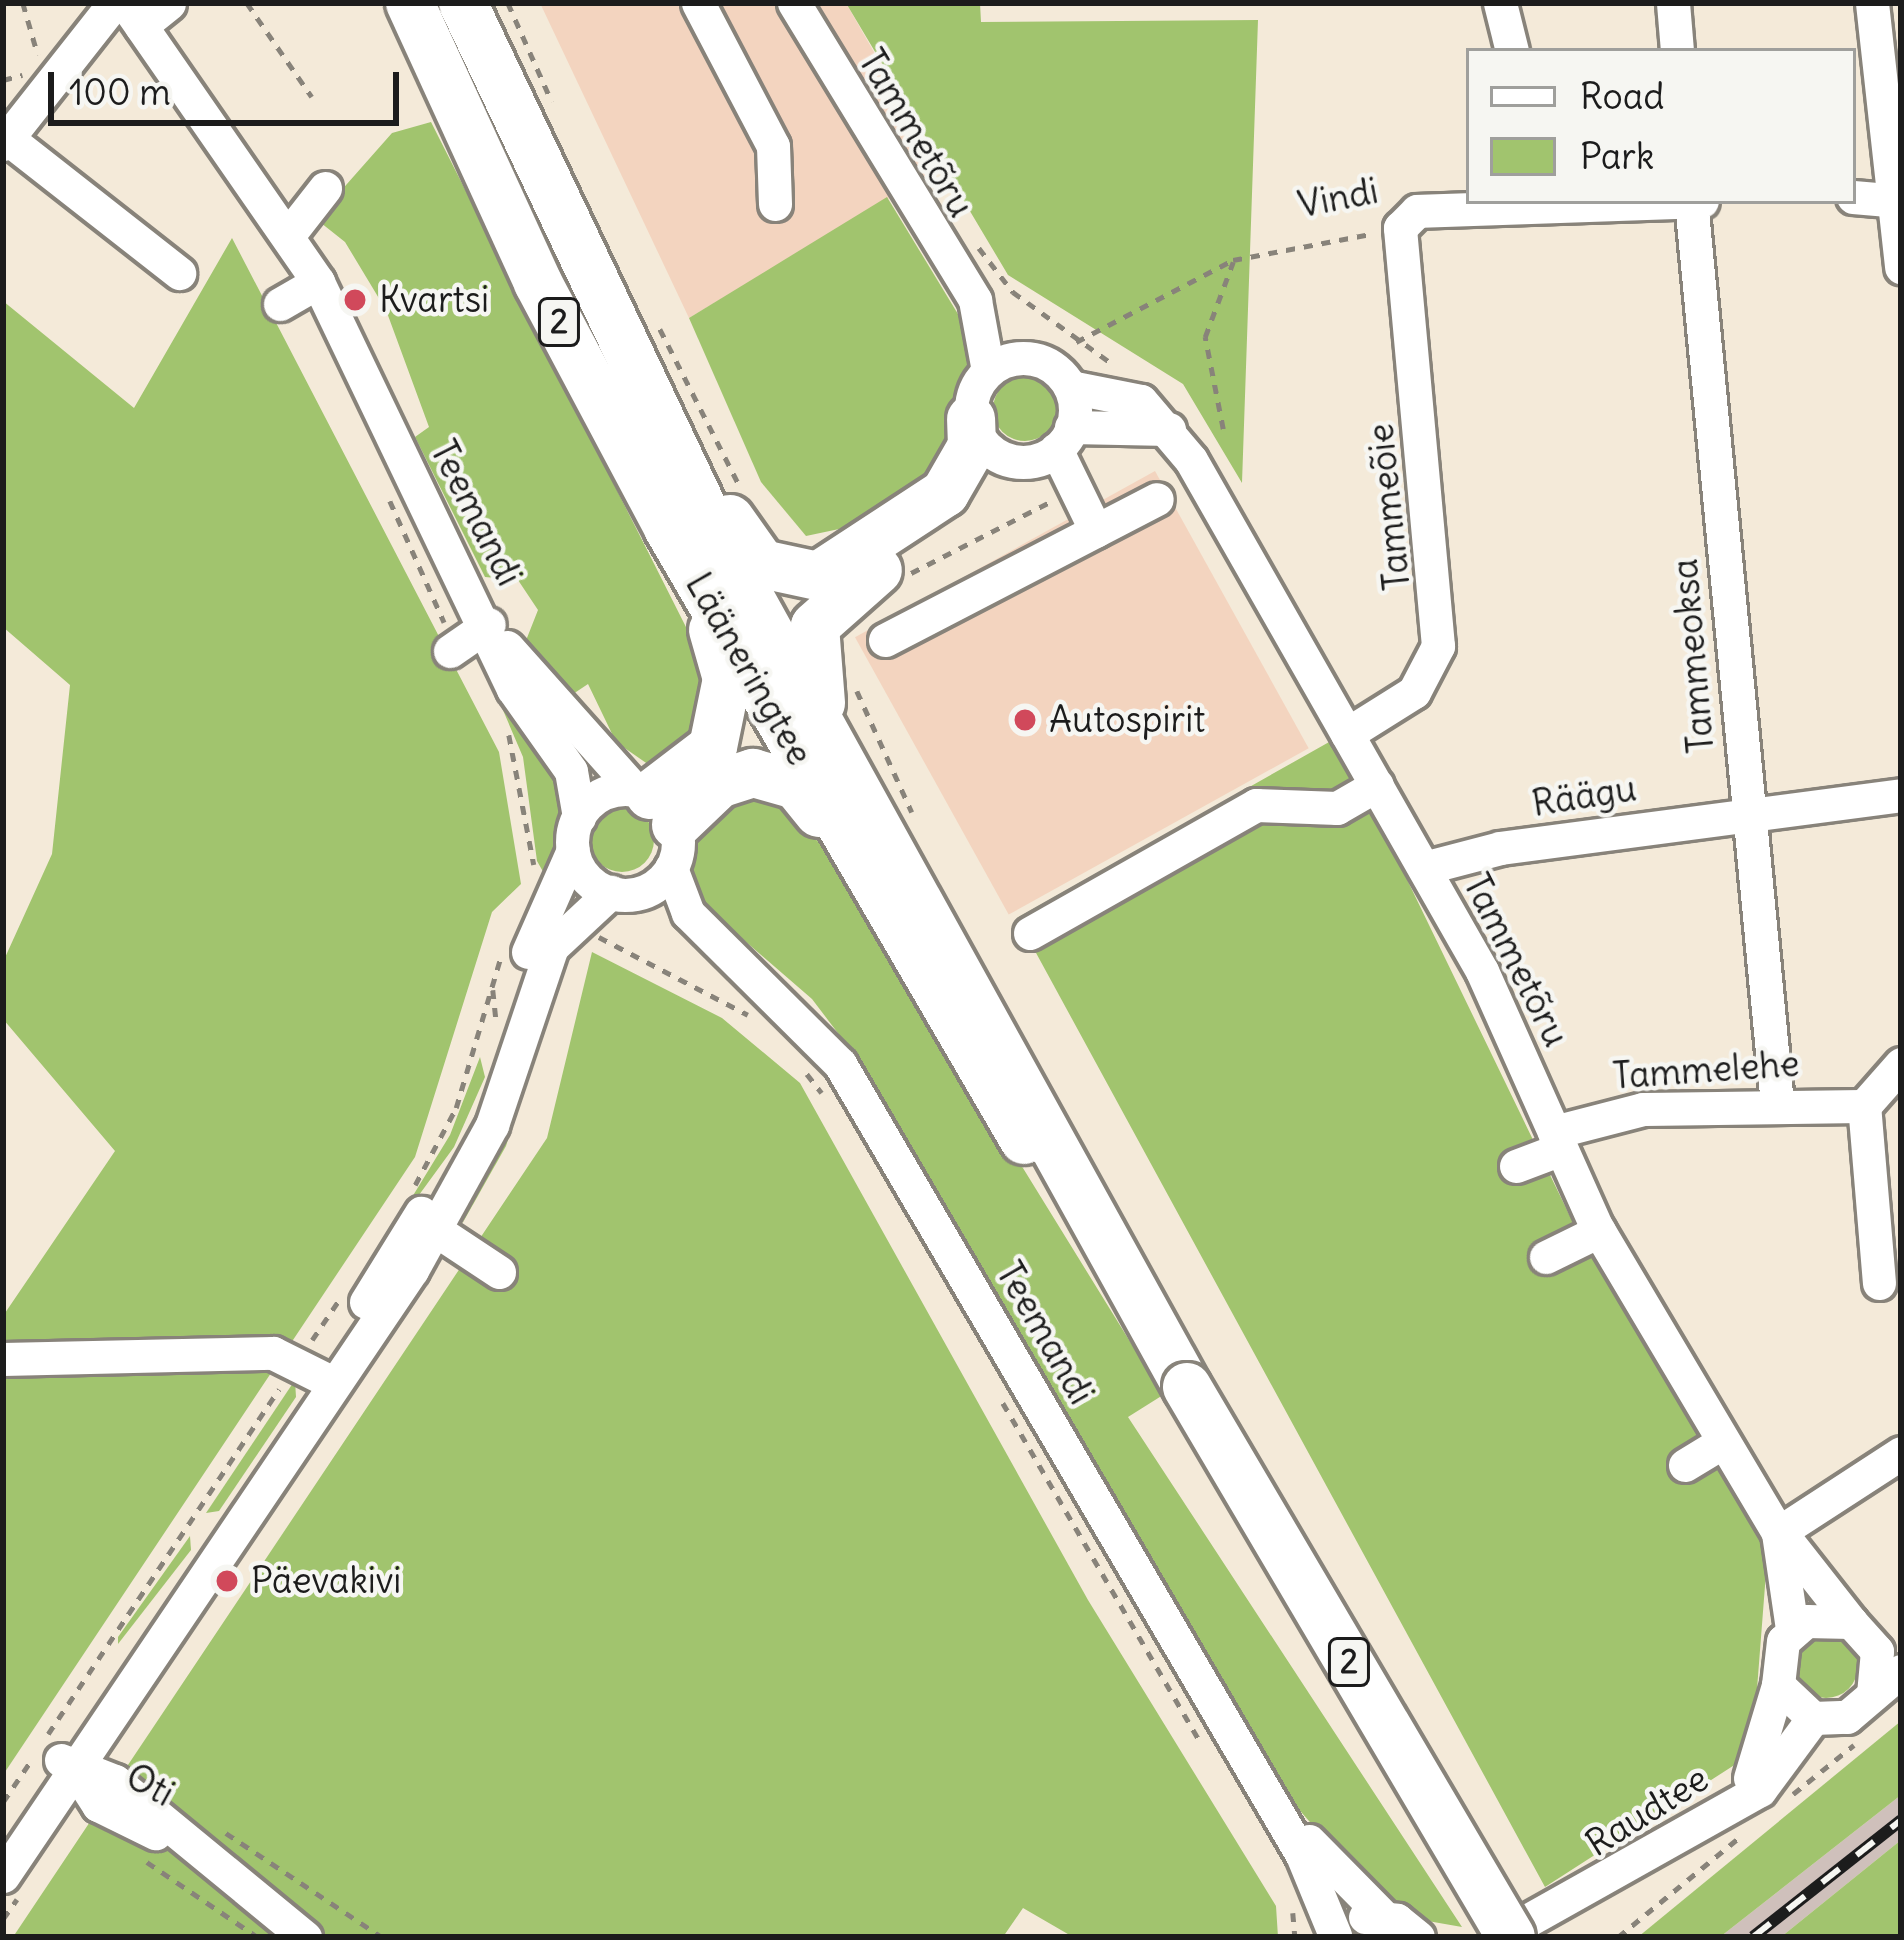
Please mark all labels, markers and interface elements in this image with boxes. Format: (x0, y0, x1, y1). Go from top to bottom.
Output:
street label: Tammetõru (849, 41, 983, 225)
scale bar (54, 48, 405, 122)
legend (1466, 48, 1856, 204)
text: 100 m (69, 70, 171, 115)
text: Road (1580, 74, 1664, 119)
text: Park (1580, 134, 1654, 179)
street label: Vindi (1294, 169, 1382, 227)
place label: Kvartsi (379, 278, 489, 322)
marker: Kvartsi (342, 287, 368, 313)
road number: 2 (535, 295, 583, 349)
street label: Tammeõie (1359, 422, 1419, 592)
street label: Teemandi (421, 433, 531, 593)
street label: Tammeoksa (1663, 557, 1723, 755)
street label: Lääneringtee (677, 565, 821, 773)
place label: Autospirit (1049, 698, 1205, 742)
marker: Autospirit (1012, 707, 1038, 733)
street label: Räägu (1529, 766, 1639, 826)
street label: Tammetõru (1454, 867, 1578, 1053)
street label: Tammelehe (1611, 1042, 1801, 1098)
street label: Teemandi (987, 1254, 1103, 1412)
place label: Päevakivi (251, 1559, 401, 1603)
marker: Päevakivi (214, 1568, 240, 1594)
road number: 2 (1325, 1635, 1373, 1689)
street label: Oti (119, 1754, 181, 1816)
street label: Raudtee (1578, 1757, 1716, 1865)

